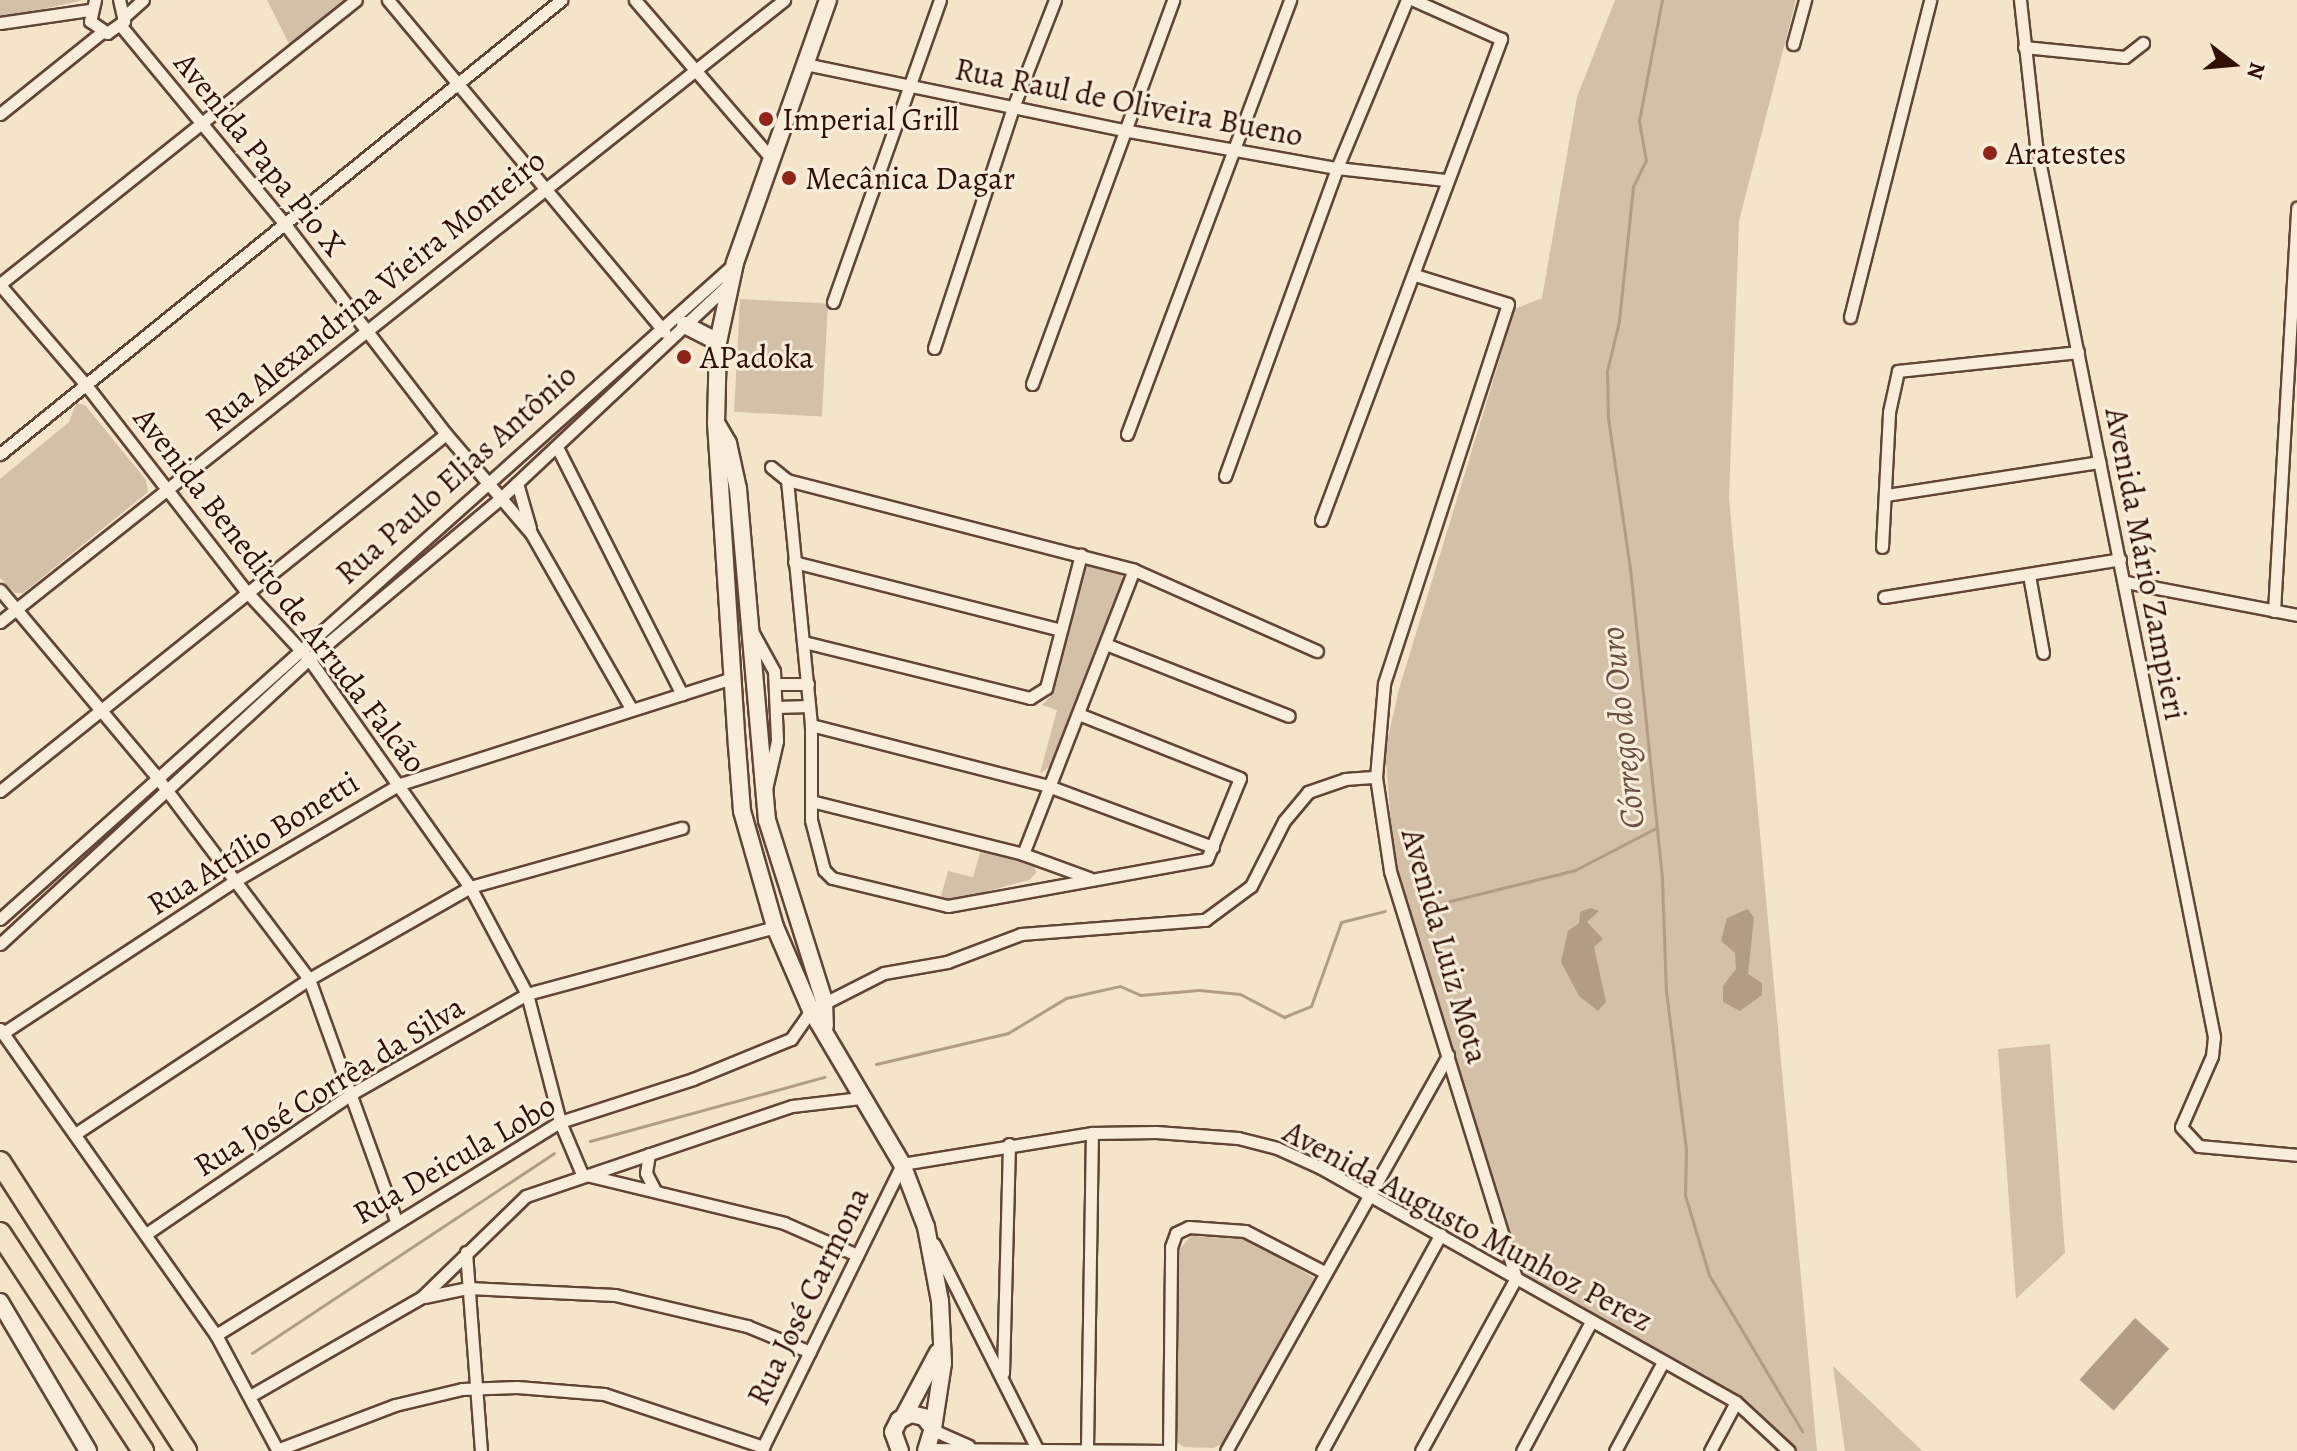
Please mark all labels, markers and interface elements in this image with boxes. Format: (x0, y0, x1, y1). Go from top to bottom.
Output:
north arrow (2193, 24, 2273, 104)
street label: Avenida Papa Pio X (166, 44, 354, 264)
street label: Rua Raul de Oliveira Bueno (952, 49, 1306, 155)
text: N (2239, 59, 2273, 82)
place label: Imperial Grill (782, 100, 959, 138)
marker: Imperial Grill (757, 110, 775, 128)
place label: Aratestes (2006, 134, 2126, 172)
street label: Rua Alexandrina Vieira Monteiro (197, 141, 553, 439)
marker: Aratestes (1981, 144, 1999, 162)
place label: Mecânica Dagar (805, 159, 1015, 197)
marker: Mecânica Dagar (780, 169, 798, 187)
place label: APadoka (700, 338, 814, 376)
marker: APadoka (675, 348, 693, 366)
street label: Rua Paulo Elias Antônio (328, 356, 584, 592)
street label: Avenida Benedito de Arruda Falcão (125, 400, 435, 780)
street label: Avenida Mário Zampieri (2097, 404, 2195, 724)
water label: Córrego do Ouro (1591, 625, 1653, 831)
street label: Rua Attílio Bonetti (140, 763, 366, 923)
street label: Avenida Luiz Mota (1393, 824, 1497, 1068)
street label: Rua José Corrêa da Silva (187, 987, 471, 1185)
street label: Rua Deicula Lobo (346, 1086, 562, 1232)
street label: Avenida Augusto Munhoz Perez (1277, 1112, 1659, 1340)
street label: Rua José Carmona (739, 1181, 877, 1411)

